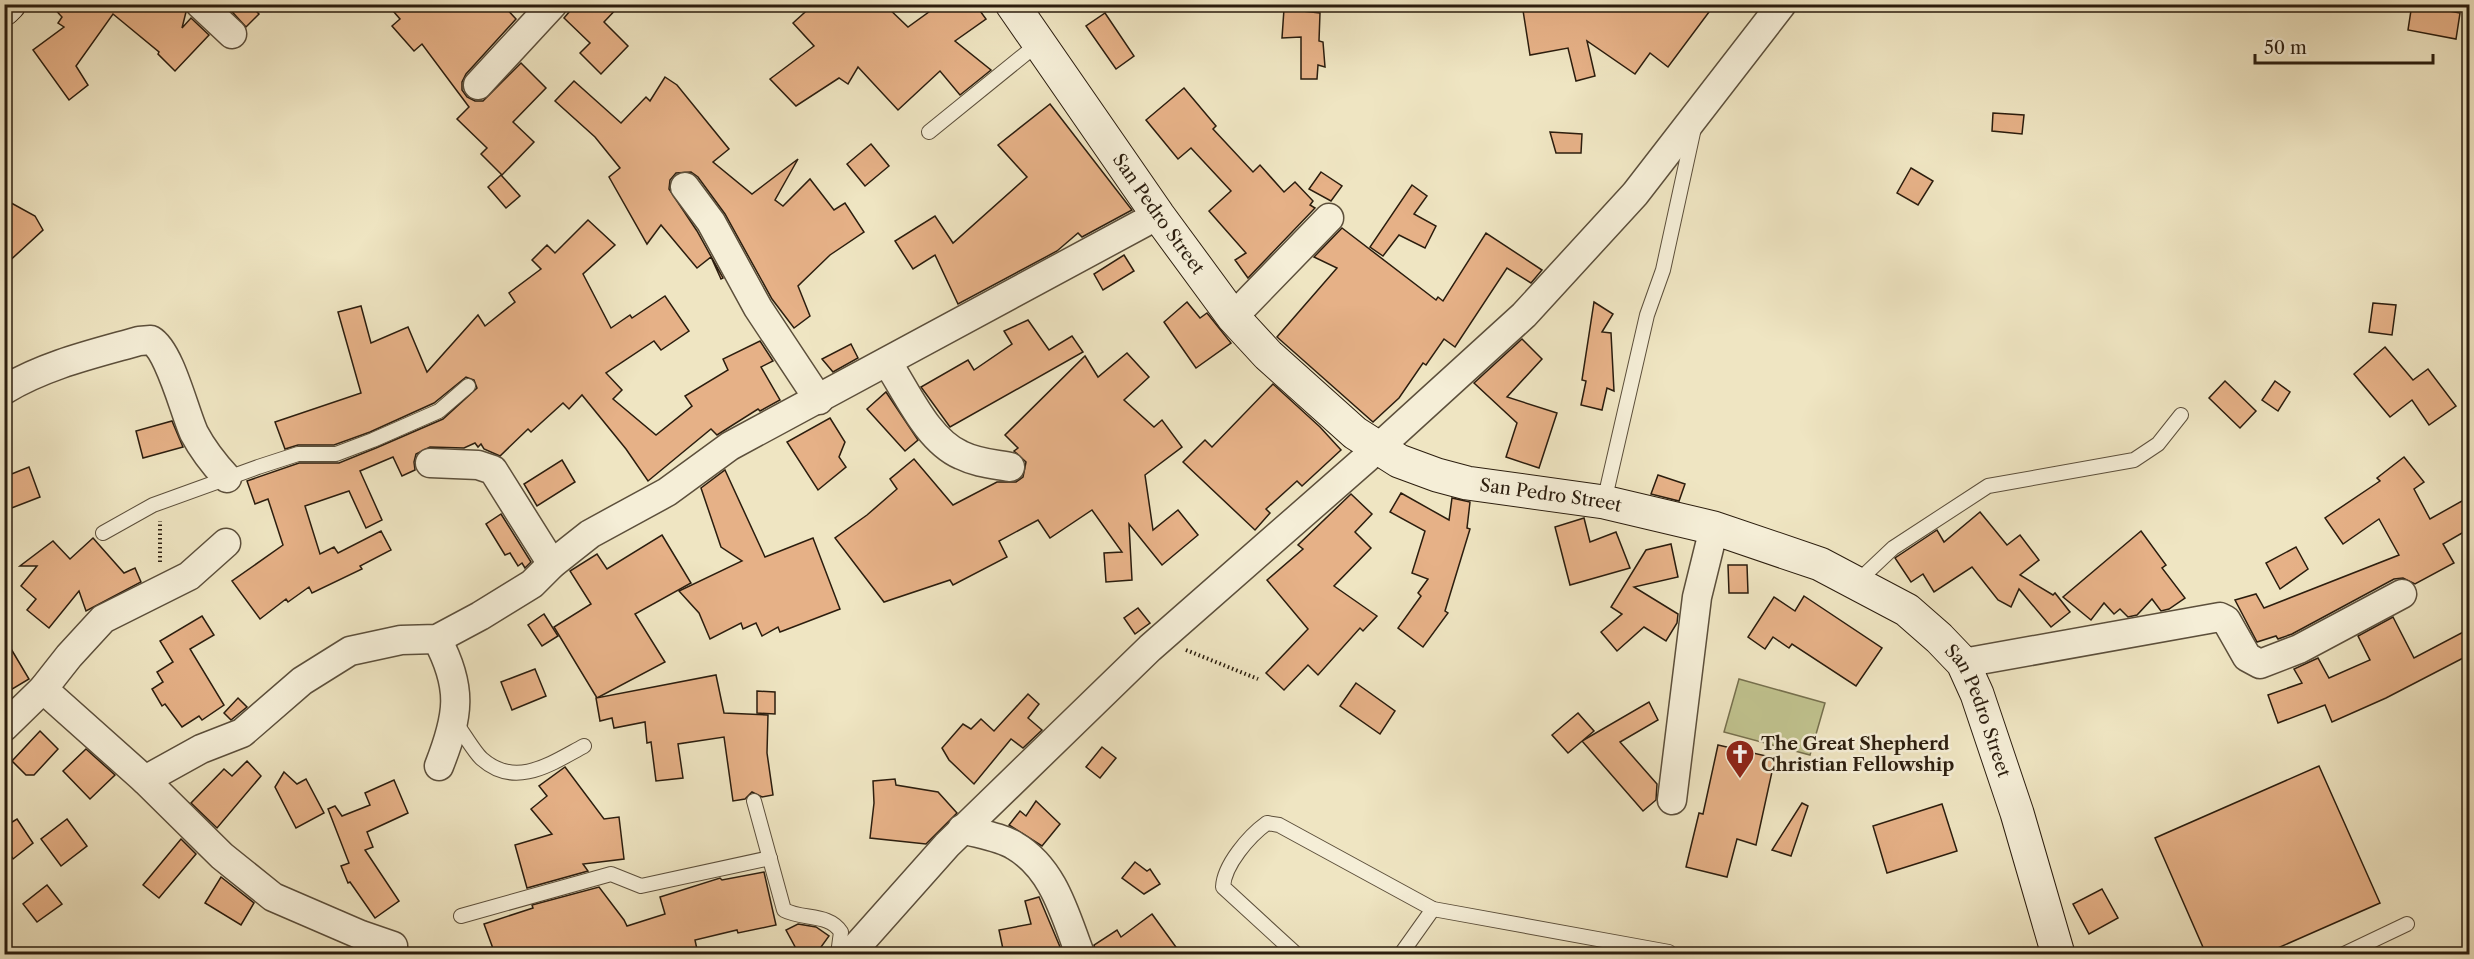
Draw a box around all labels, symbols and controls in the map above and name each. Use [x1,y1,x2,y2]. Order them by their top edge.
scale bar [2255,27,2434,65]
text: 50 m [2264,37,2307,59]
street label: San Pedro Street [1108,149,1209,279]
street label: San Pedro Street [1478,474,1624,517]
street label: San Pedro Street [1940,640,2015,781]
place label: The Great Shepherd Christian Fellowship [1761,733,1954,776]
church icon: The Great Shepherd Christian Fellowship [1724,738,1756,780]

